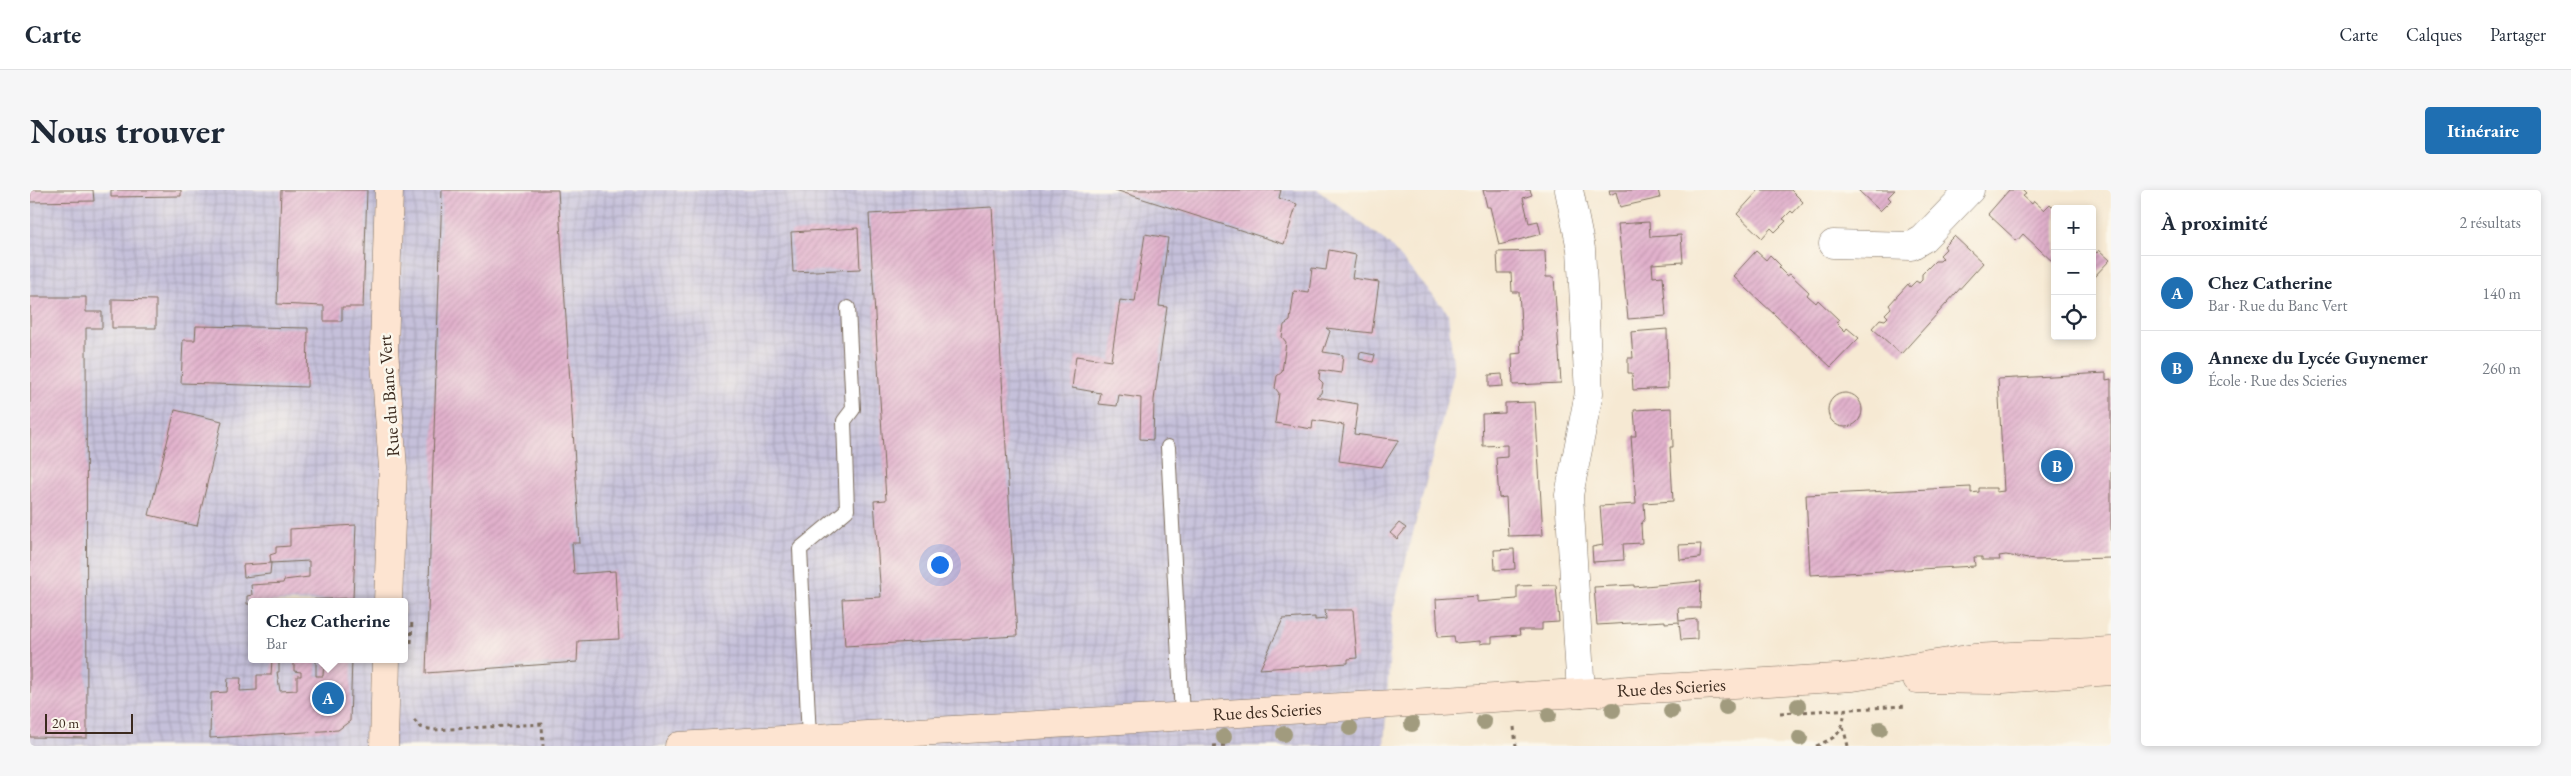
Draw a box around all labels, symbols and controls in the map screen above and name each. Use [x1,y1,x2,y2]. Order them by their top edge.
text: Carte [25,19,81,50]
text: Carte [2339,23,2378,46]
text: Calques [2406,23,2462,46]
text: Partager [2490,23,2546,46]
button: Itinéraire [2425,107,2541,154]
text: Nous trouver [30,108,225,153]
map controls [2051,205,2096,340]
button: + [2051,205,2096,250]
text: À proximité [2161,209,2268,236]
text: 2 résultats [2459,212,2521,233]
button: − [2051,250,2096,295]
text: Chez Catherine [2208,270,2332,295]
text: A [2171,283,2183,304]
text: 140 m [2482,283,2521,304]
button: locate [2051,295,2096,340]
text: Bar · Rue du Banc Vert [2208,295,2347,316]
street label: Rue du Banc Vert [373,334,404,458]
text: Annexe du Lycée Guynemer [2208,345,2428,370]
text: B [2172,358,2182,379]
text: 260 m [2482,358,2521,379]
text: École · Rue des Scieries [2208,370,2347,391]
pin: B [2041,447,2073,485]
your location [927,552,953,578]
popup [248,598,408,663]
text: Chez Catherine [266,608,390,633]
text: Bar [266,633,287,654]
street label: Rue des Scieries [1616,672,1727,702]
pin: A [312,679,344,717]
street label: Rue des Scieries [1212,696,1322,726]
scale bar [45,711,132,734]
text: 20 m [52,714,79,732]

